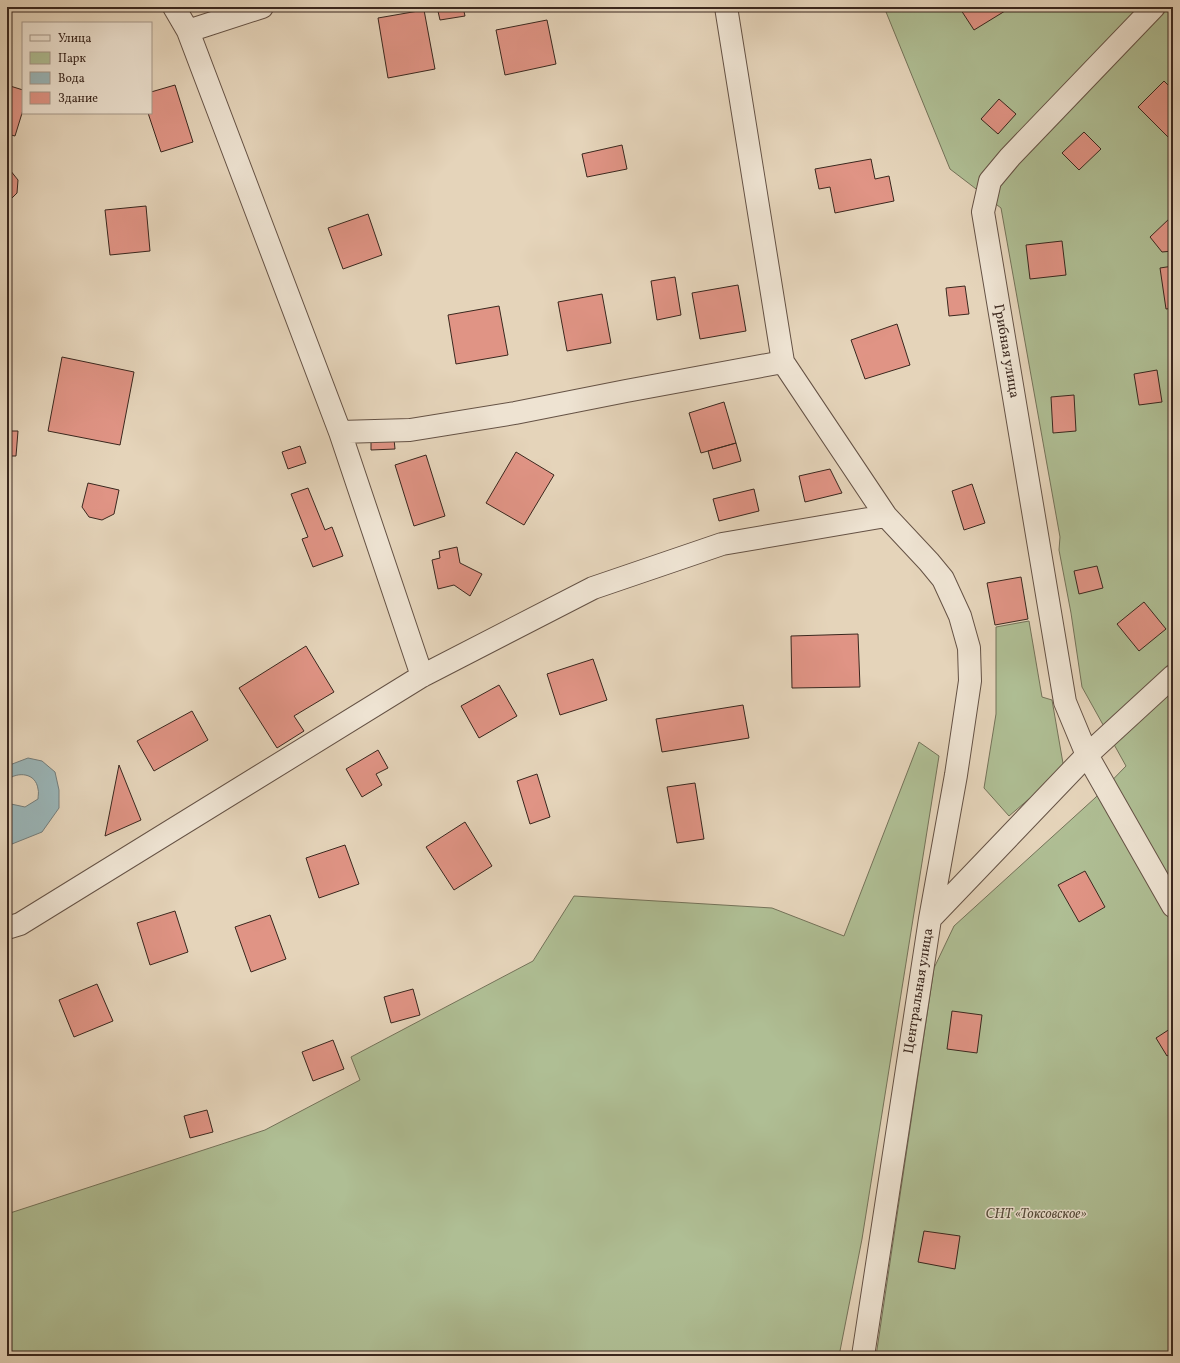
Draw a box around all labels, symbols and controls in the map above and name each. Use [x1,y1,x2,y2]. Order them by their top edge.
legend [22,22,152,114]
text: Улица [58,31,91,47]
text: Парк [58,51,86,67]
text: Вода [58,71,85,87]
text: Здание [58,91,98,107]
street label: Грибная улица [988,302,1024,400]
street label: Центральная улица [900,927,938,1055]
park label: СНТ «Токсовское» [985,1205,1087,1224]

